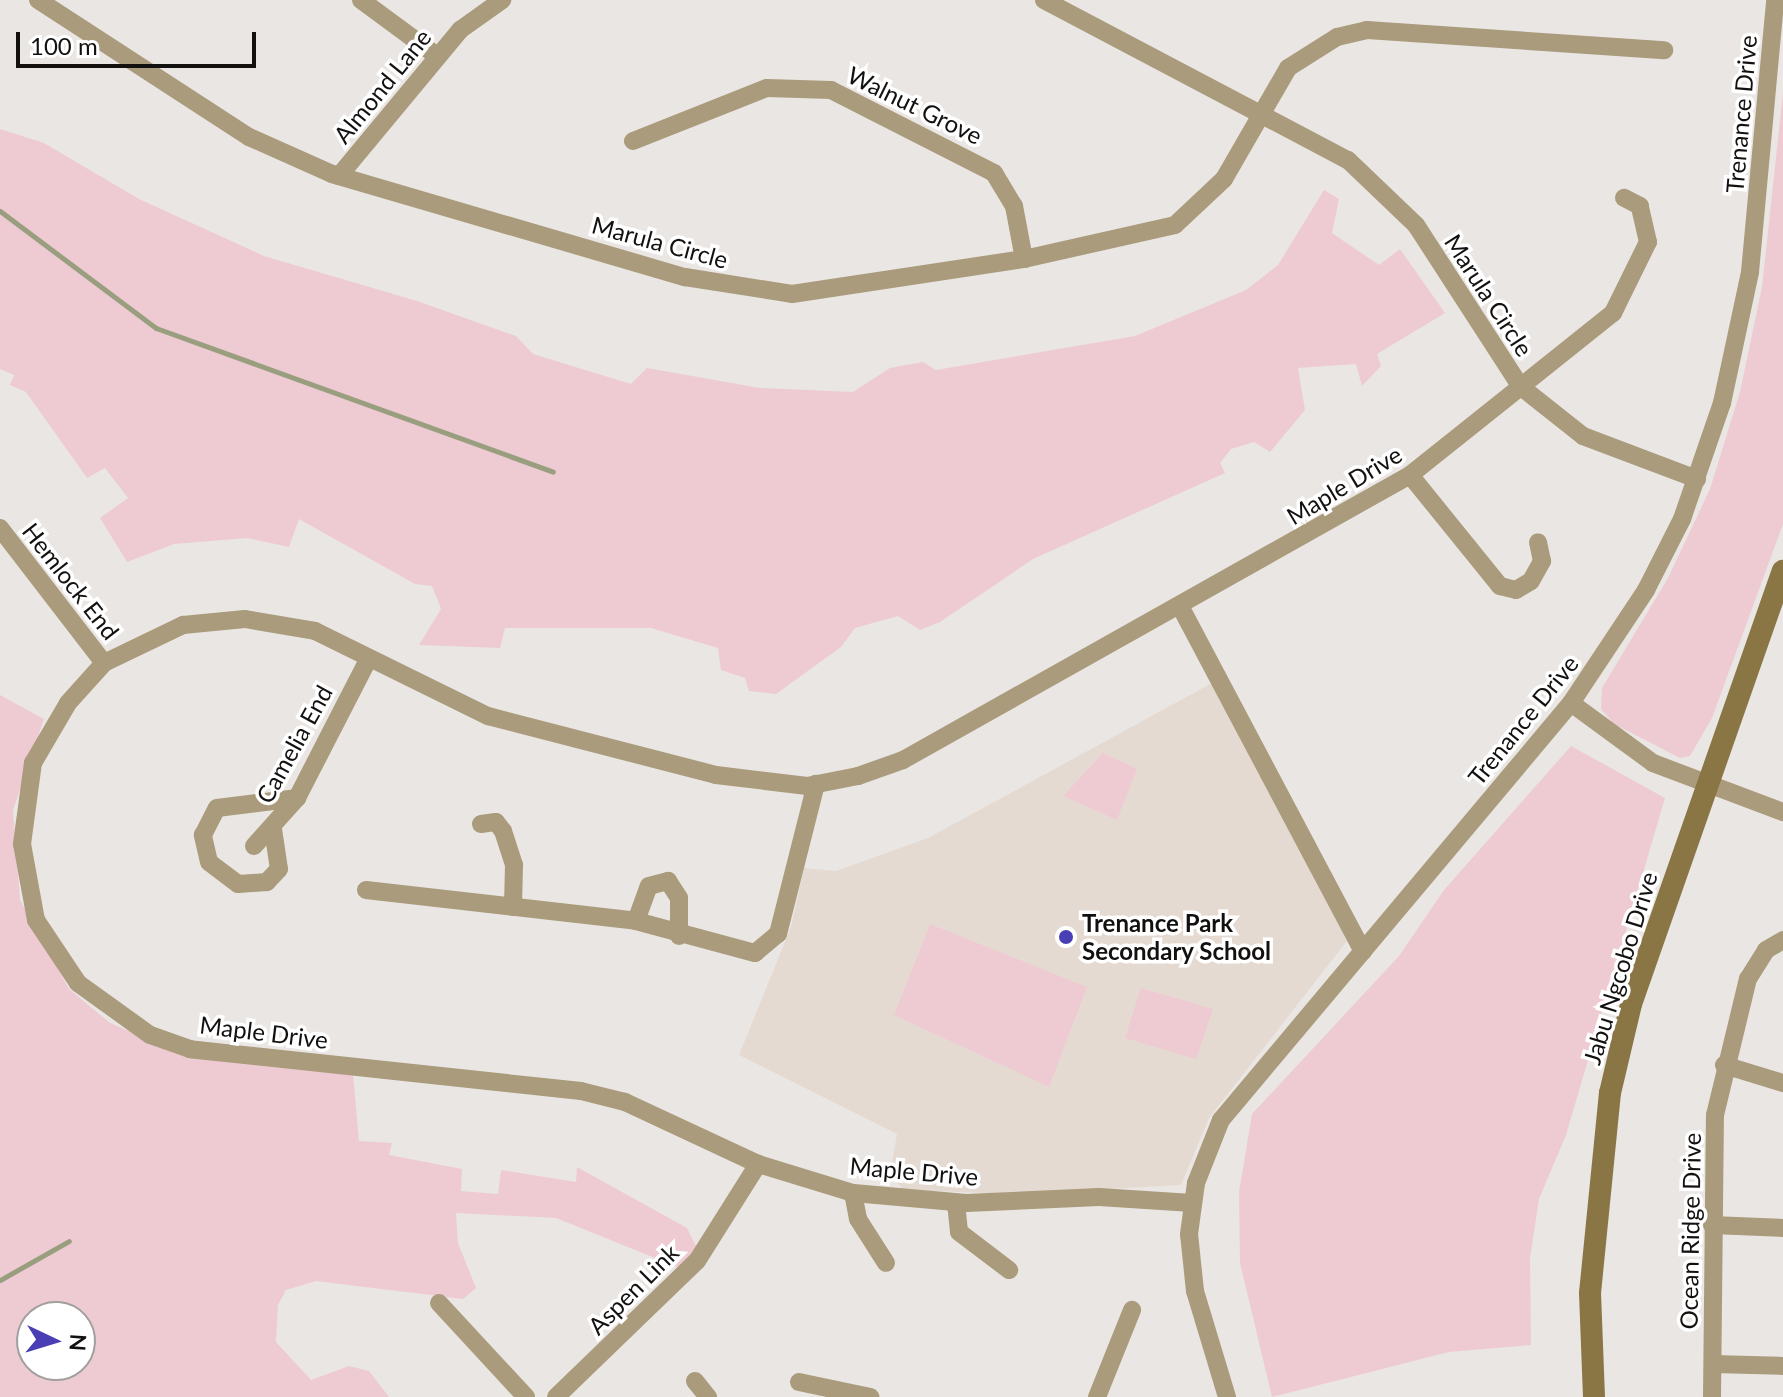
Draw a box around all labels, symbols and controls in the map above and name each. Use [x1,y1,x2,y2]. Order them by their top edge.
scale bar [20,16,260,66]
street label: Almond Lane [327,23,437,149]
text: 100 m [30,31,98,60]
street label: Trenance Drive [1720,34,1762,194]
street label: Walnut Grove [843,60,987,150]
street label: Marula Circle [589,210,731,274]
street label: Marula Circle [1439,229,1539,361]
street label: Maple Drive [1281,439,1407,531]
street label: Hemlock End [17,517,125,645]
street label: Trenance Drive [1462,649,1584,791]
street label: Camelia End [250,680,338,808]
street label: Jabu Ngcobo Drive [1577,868,1663,1068]
place label: Trenance Park Secondary School [1082,909,1272,965]
marker: Trenance Park Secondary School [1057,928,1075,946]
street label: Maple Drive [198,1010,330,1054]
street label: Ocean Ridge Drive [1674,1132,1706,1330]
street label: Maple Drive [848,1151,980,1191]
street label: Aspen Link [582,1238,684,1340]
north arrow [16,1301,96,1381]
text: N [64,1333,93,1352]

